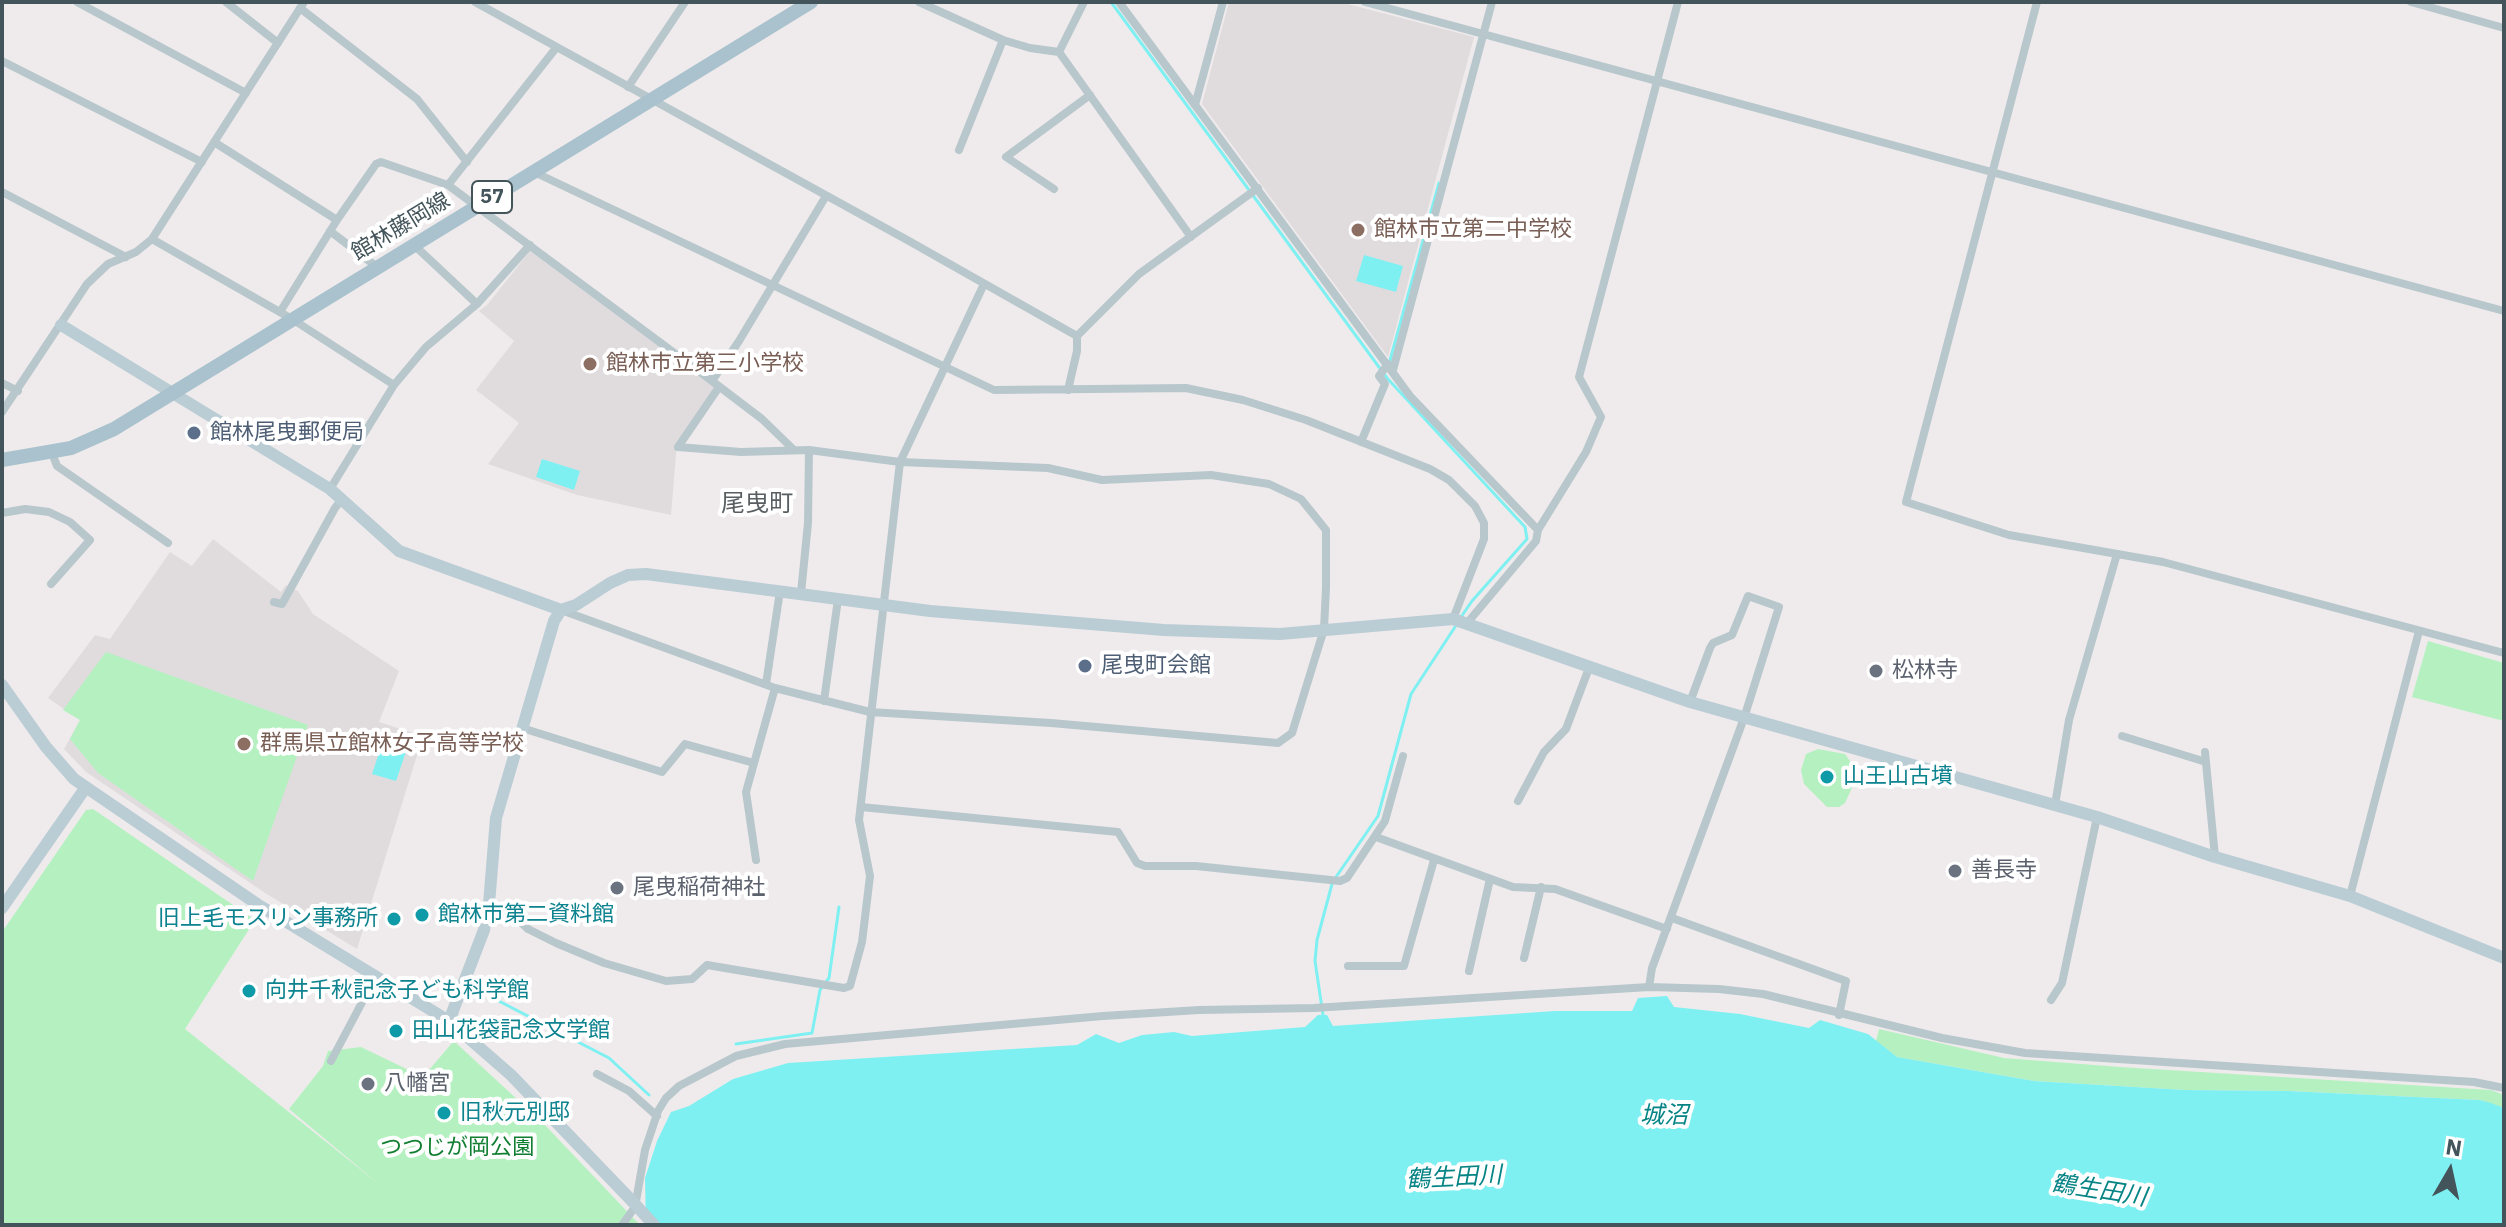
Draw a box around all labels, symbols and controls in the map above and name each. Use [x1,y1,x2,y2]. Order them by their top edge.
road number: 57 [472,181,512,213]
street label: 館林藤岡線 [347,187,455,267]
place label: 館林市立第二中学校 [1374,217,1572,243]
marker: 館林市立第二中学校 [1349,221,1367,239]
place label: 館林市立第三小学校 [606,351,804,377]
marker: 館林市立第三小学校 [581,355,599,373]
place label: 館林尾曳郵便局 [210,420,364,446]
marker: 館林尾曳郵便局 [185,424,203,442]
district label: 尾曳町 [721,490,793,518]
place label: 尾曳町会館 [1101,653,1211,679]
marker: 尾曳町会館 [1076,657,1094,675]
place label: 松林寺 [1892,658,1958,684]
marker: 松林寺 [1867,662,1885,680]
place label: 群馬県立館林女子高等学校 [260,731,524,757]
marker: 群馬県立館林女子高等学校 [235,735,253,753]
place label: 山王山古墳 [1843,764,1953,790]
marker: 山王山古墳 [1818,768,1836,786]
place label: 善長寺 [1971,858,2037,884]
marker: 善長寺 [1946,862,1964,880]
place label: 尾曳稲荷神社 [633,875,765,901]
marker: 尾曳稲荷神社 [608,879,626,897]
place label: 館林市第二資料館 [438,902,614,928]
place label: 旧上毛モスリン事務所 [158,906,378,932]
marker: 館林市第二資料館 [413,906,431,924]
marker: 旧上毛モスリン事務所 [385,910,403,928]
place label: 向井千秋記念子ども科学館 [265,978,529,1004]
marker: 向井千秋記念子ども科学館 [240,982,258,1000]
place label: 田山花袋記念文学館 [412,1018,610,1044]
marker: 田山花袋記念文学館 [387,1022,405,1040]
place label: 八幡宮 [384,1071,450,1097]
marker: 八幡宮 [359,1075,377,1093]
place label: 旧秋元別邸 [460,1100,570,1126]
water label: 城沼 [1640,1102,1688,1130]
marker: 旧秋元別邸 [435,1104,453,1122]
north arrow [2410,1131,2490,1211]
text: N [2444,1131,2464,1162]
park label: つつじが岡公園 [380,1135,534,1161]
water label: 鶴生田川 [1405,1161,1503,1195]
water label: 鶴生田川 [2049,1169,2149,1213]

